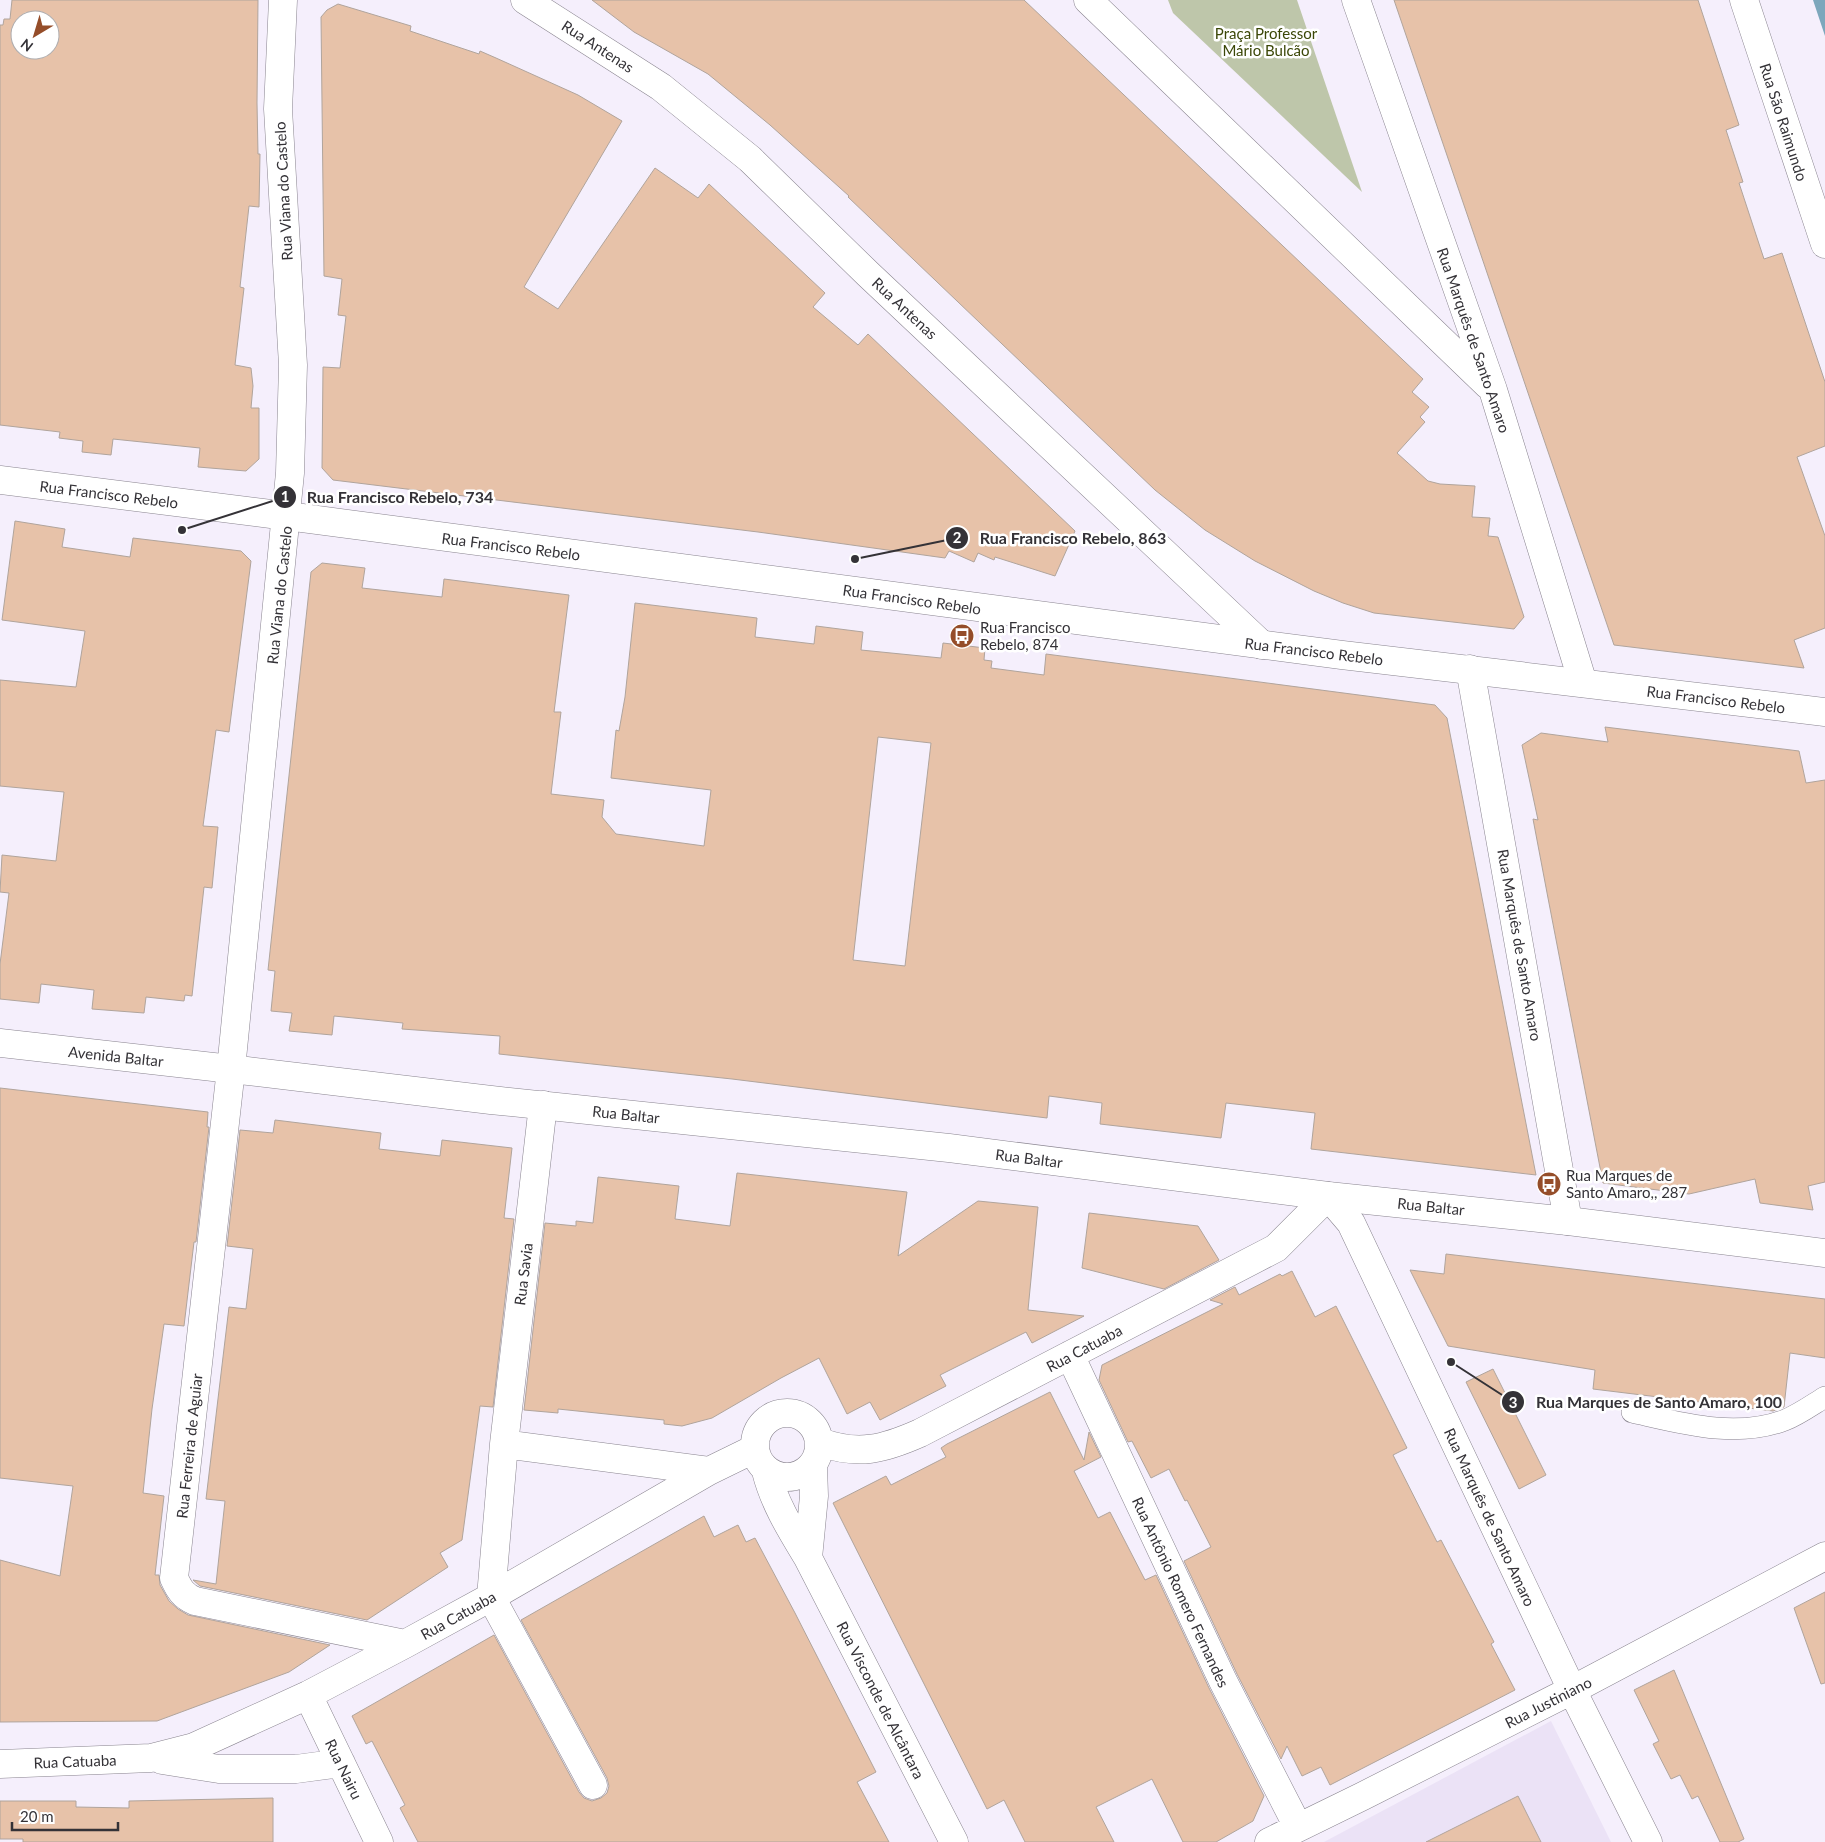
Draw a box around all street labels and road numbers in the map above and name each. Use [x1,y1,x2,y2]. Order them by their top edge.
street label: Rua Antenas [559,16,637,76]
street label: Rua São Raimundo [1756,61,1812,183]
street label: Rua Viana do Castelo [270,121,296,261]
street label: Rua Marquês de Santo Amaro [1434,245,1514,435]
street label: Rua Antenas [869,273,941,343]
street label: Rua Francisco Rebelo [39,477,179,511]
street label: Rua Viana do Castelo [263,525,295,665]
street label: Rua Francisco Rebelo [441,529,581,563]
street label: Rua Francisco Rebelo [842,580,982,618]
street label: Rua Francisco Rebelo [1244,634,1384,668]
street label: Rua Francisco Rebelo [1646,682,1786,716]
street label: Rua Marquês de Santo Amaro [1494,848,1546,1042]
street label: Avenida Baltar [68,1042,165,1070]
street label: Rua Baltar [591,1102,661,1127]
street label: Rua Baltar [994,1145,1064,1171]
street label: Rua Baltar [1396,1194,1466,1219]
street label: Rua Savia [510,1242,536,1306]
street label: Rua Catuaba [1043,1321,1125,1375]
street label: Rua Ferreira de Aguiar [172,1372,206,1519]
street label: Rua Marquês de Santo Amaro [1441,1425,1539,1609]
street label: Rua Antônio Romero Fernandes [1129,1494,1233,1690]
street label: Rua Catuaba [417,1587,499,1643]
street label: Rua Visconde de Alcântara [833,1618,929,1782]
street label: Rua Justiniano [1502,1672,1594,1732]
street label: Rua Nairu [322,1736,366,1802]
street label: Rua Catuaba [33,1751,117,1771]

